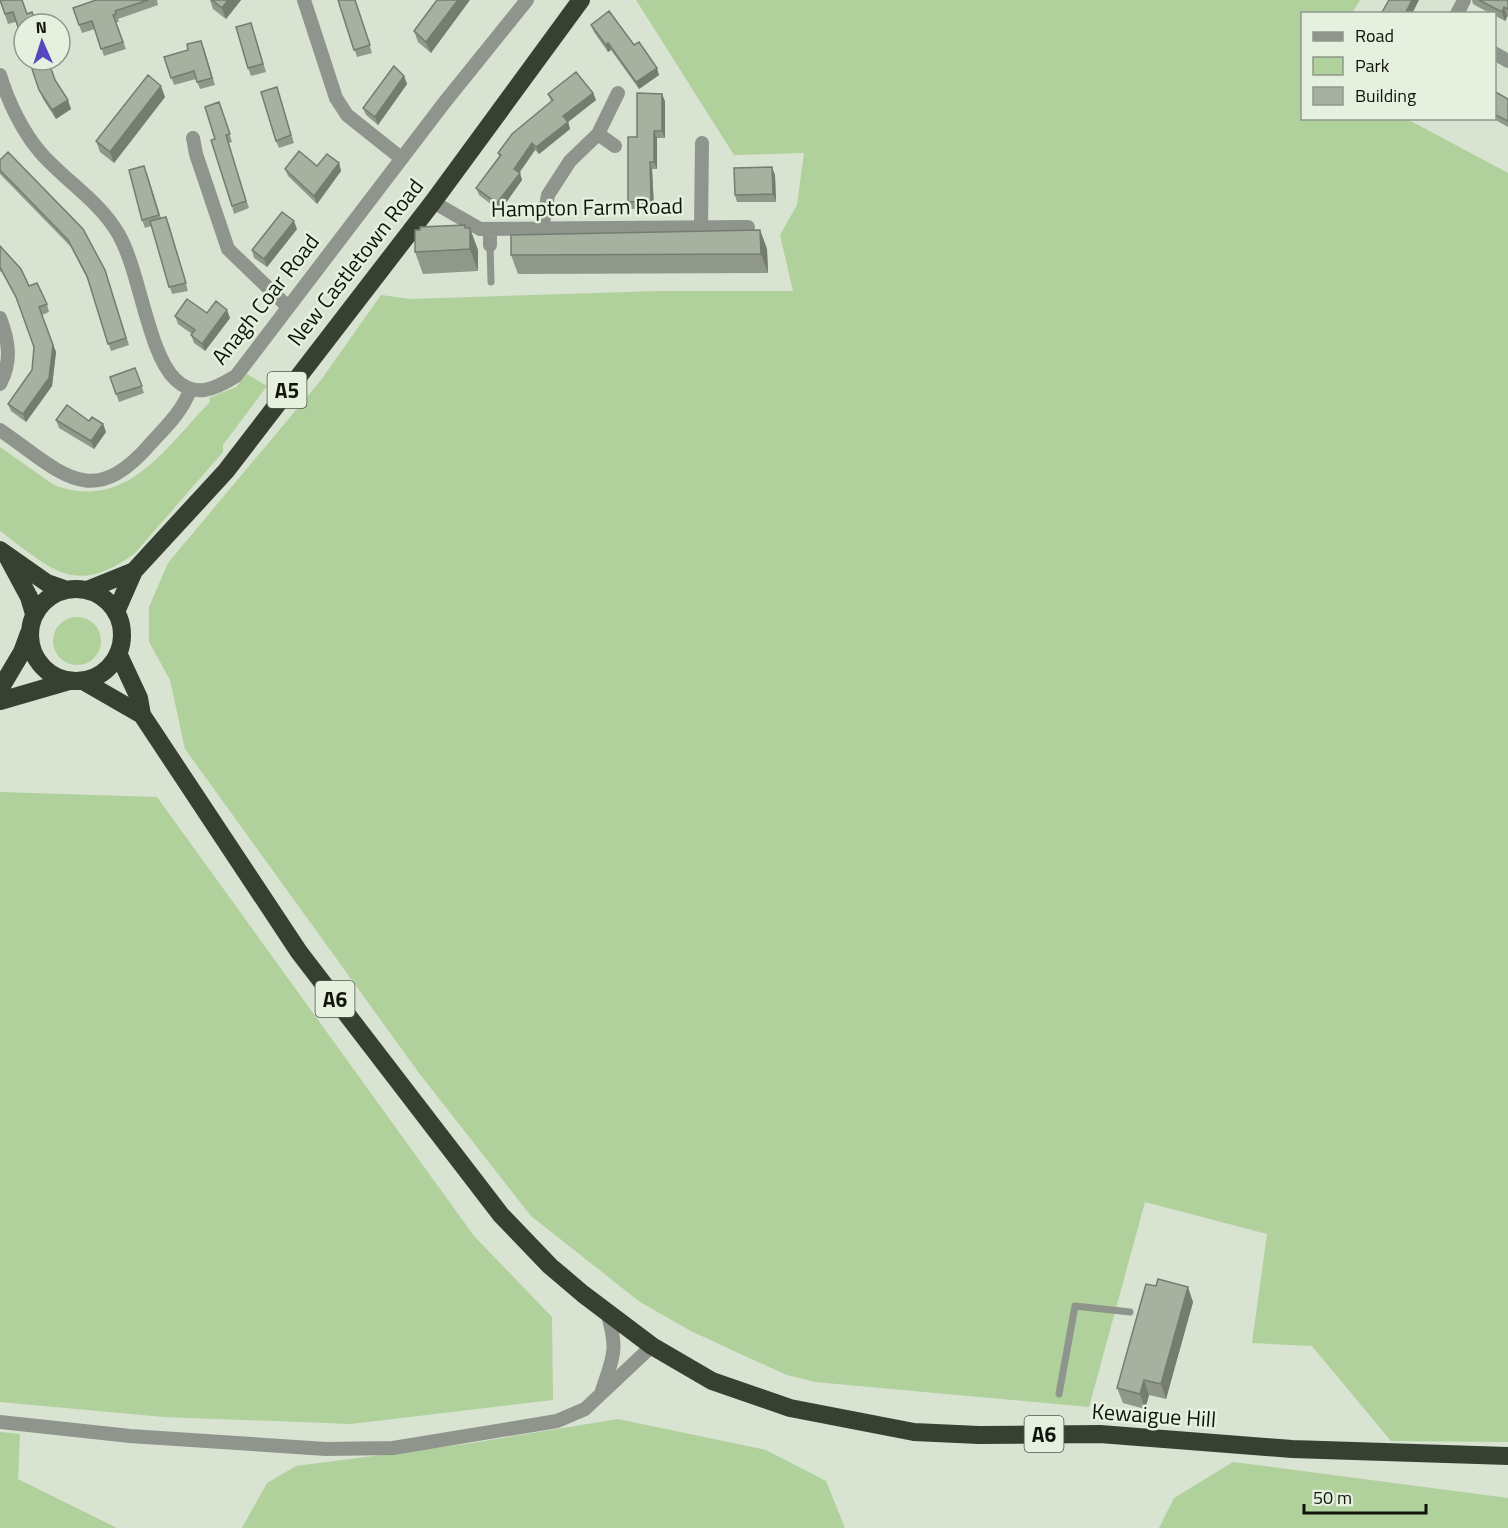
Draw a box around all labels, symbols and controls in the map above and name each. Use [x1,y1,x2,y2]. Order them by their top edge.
north arrow [12,12,72,72]
legend [1301,12,1496,120]
text: N [35,15,47,39]
text: Road [1355,22,1394,49]
text: Park [1355,52,1390,79]
text: Building [1355,82,1416,109]
street label: New Castletown Road [279,171,431,353]
street label: Hampton Farm Road [491,188,683,226]
street label: Anagh Coar Road [203,226,327,372]
road number: A5 [268,372,306,408]
road number: A6 [316,981,354,1017]
street label: Kewaigue Hill [1091,1394,1217,1436]
road number: A6 [1024,1416,1064,1452]
scale bar [1304,1477,1426,1515]
text: 50 m [1313,1484,1352,1511]

